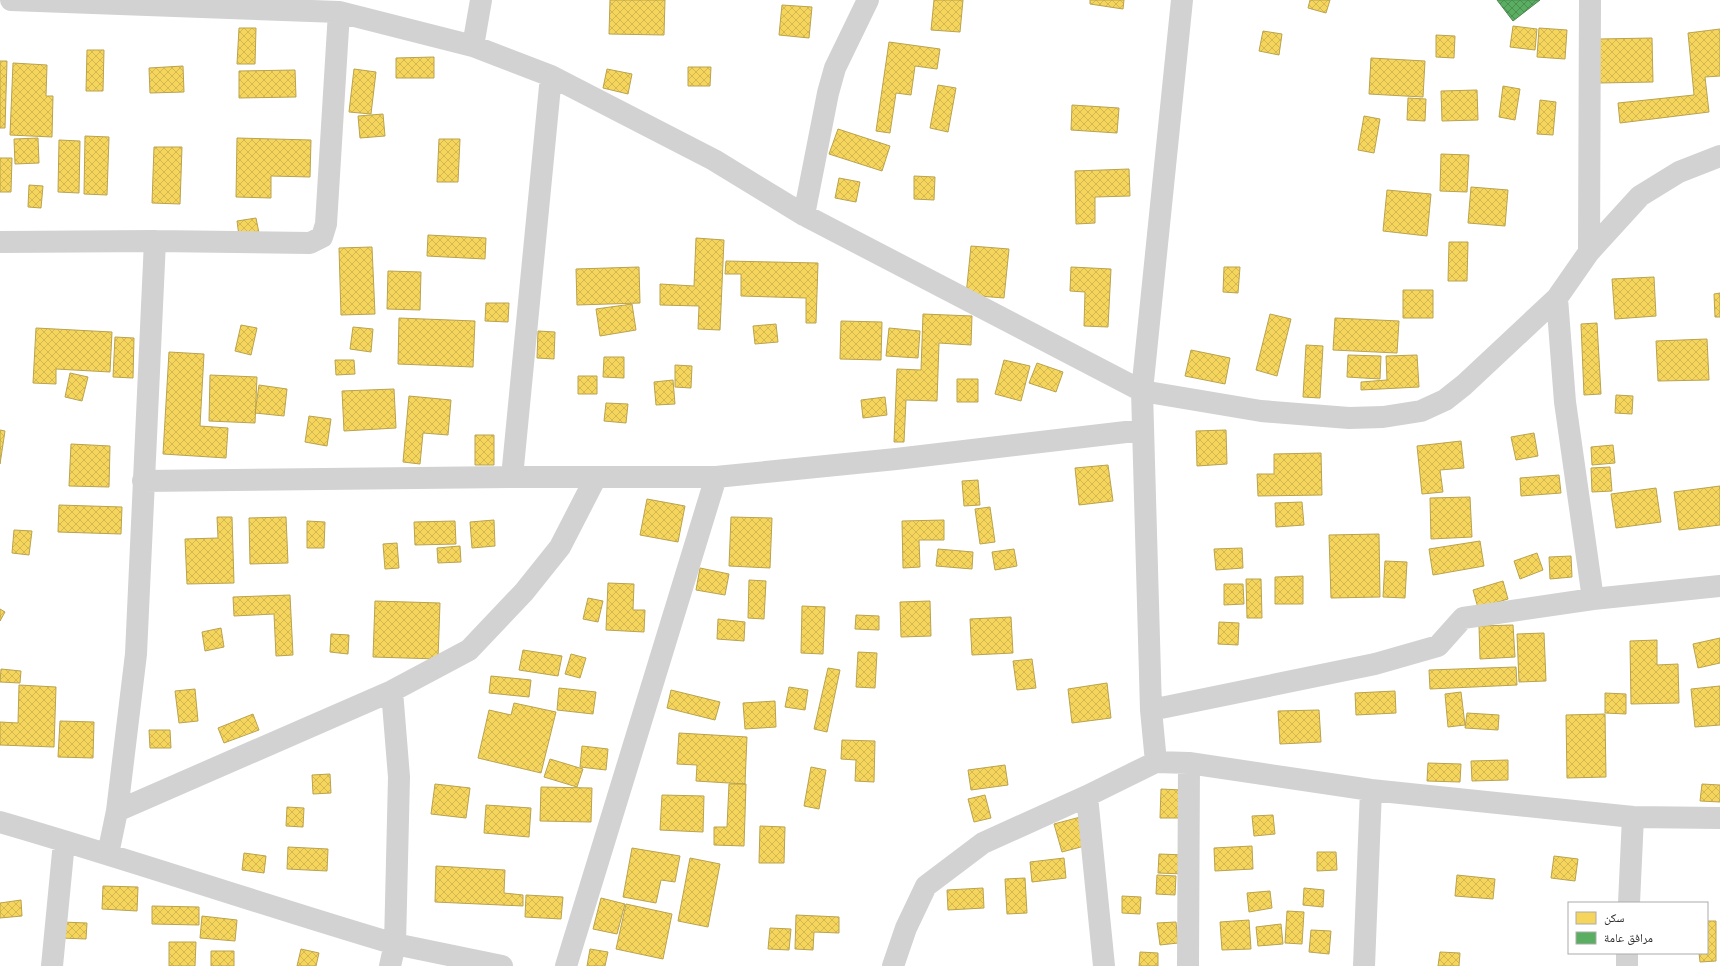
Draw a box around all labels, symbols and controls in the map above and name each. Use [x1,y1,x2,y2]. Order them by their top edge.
legend [1568,902,1708,954]
text: سكن [1604,911,1625,925]
text: مرافق عامة [1604,931,1653,945]

